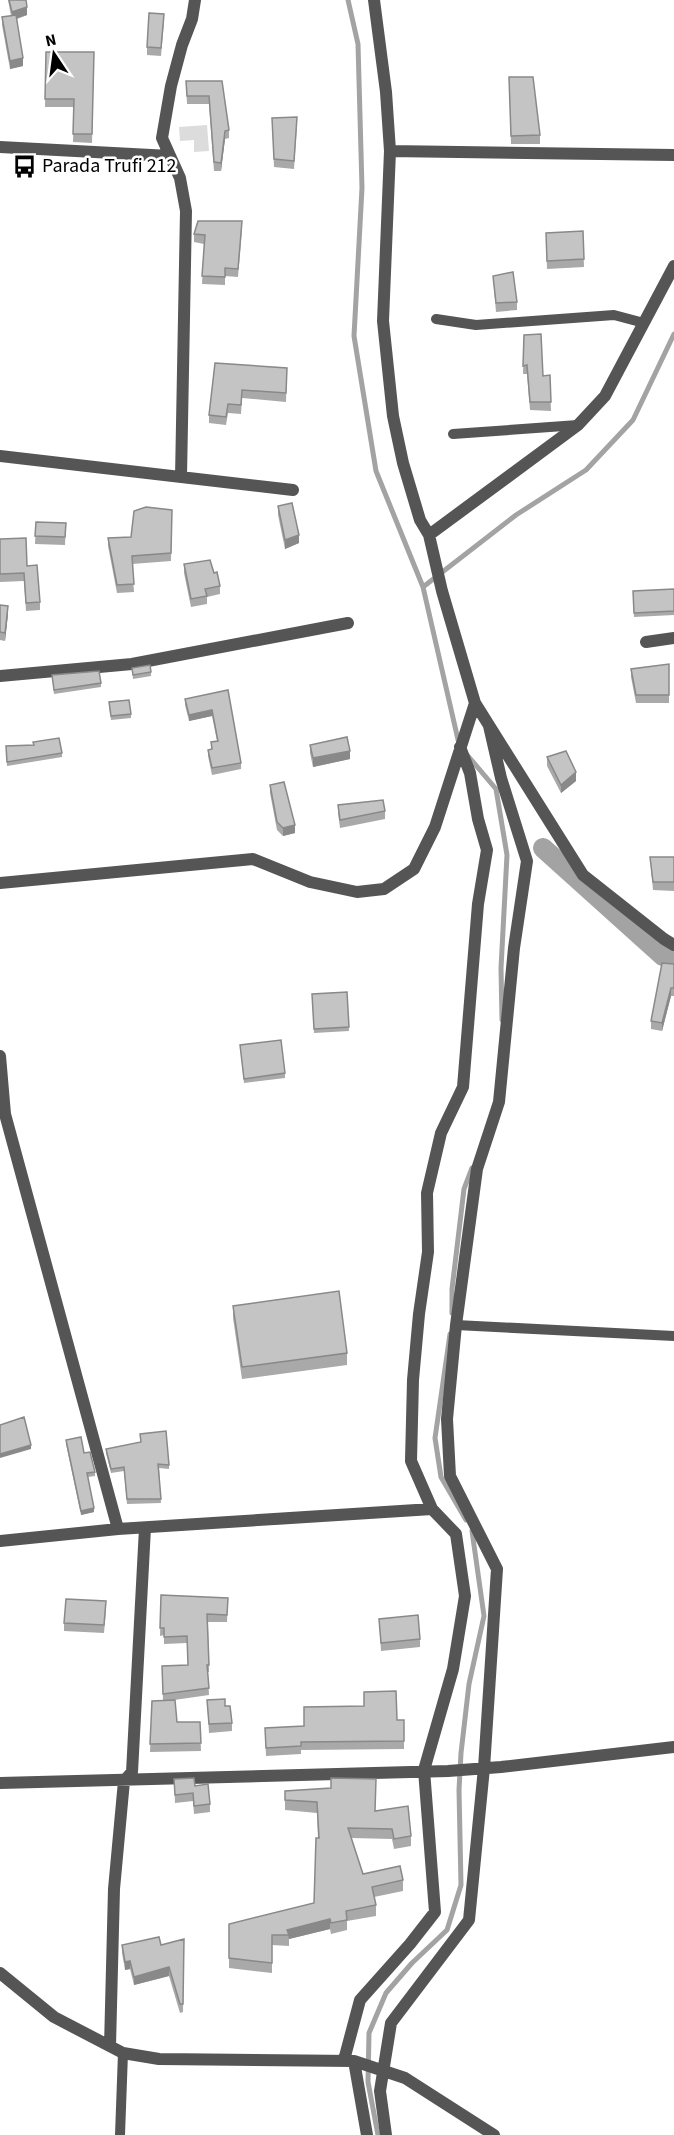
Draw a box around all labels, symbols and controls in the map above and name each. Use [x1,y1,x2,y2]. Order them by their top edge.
north arrow [24,24,84,84]
text: N [43,28,59,52]
place label: Parada Trufi 212 [42,152,177,180]
bus stop icon: Parada Trufi 212 [11,153,37,179]

